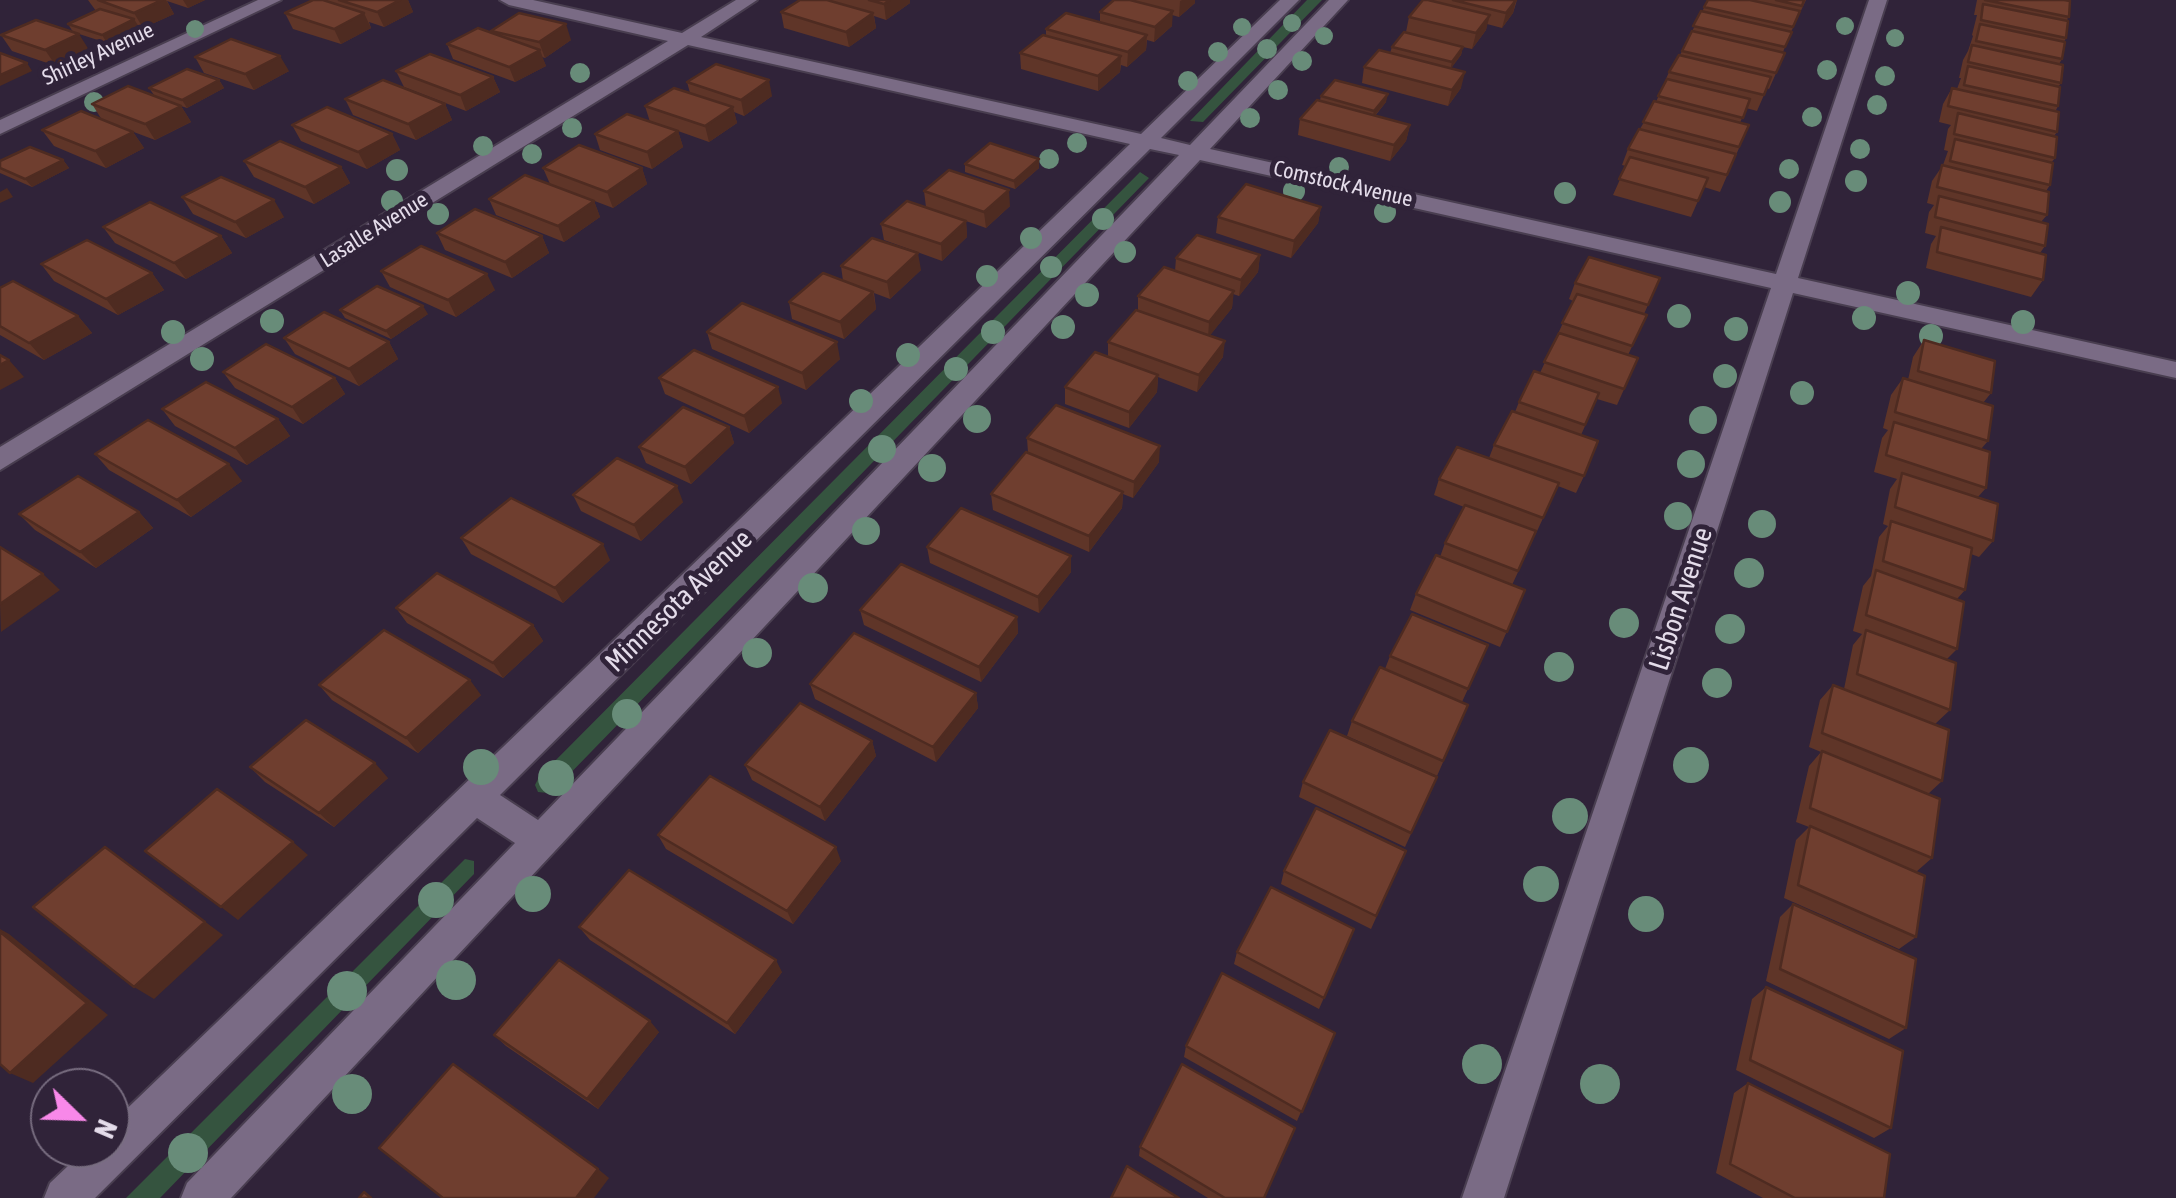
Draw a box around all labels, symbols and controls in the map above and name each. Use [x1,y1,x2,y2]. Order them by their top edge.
street label: Shirley Avenue [38,17,158,91]
street label: Comstock Avenue [1271,155,1415,213]
street label: Lasalle Avenue [315,186,433,274]
street label: Minnesota Avenue [599,523,759,679]
street label: Lisbon Avenue [1642,523,1720,675]
north arrow [30,1068,130,1168]
text: N [88,1115,124,1143]

